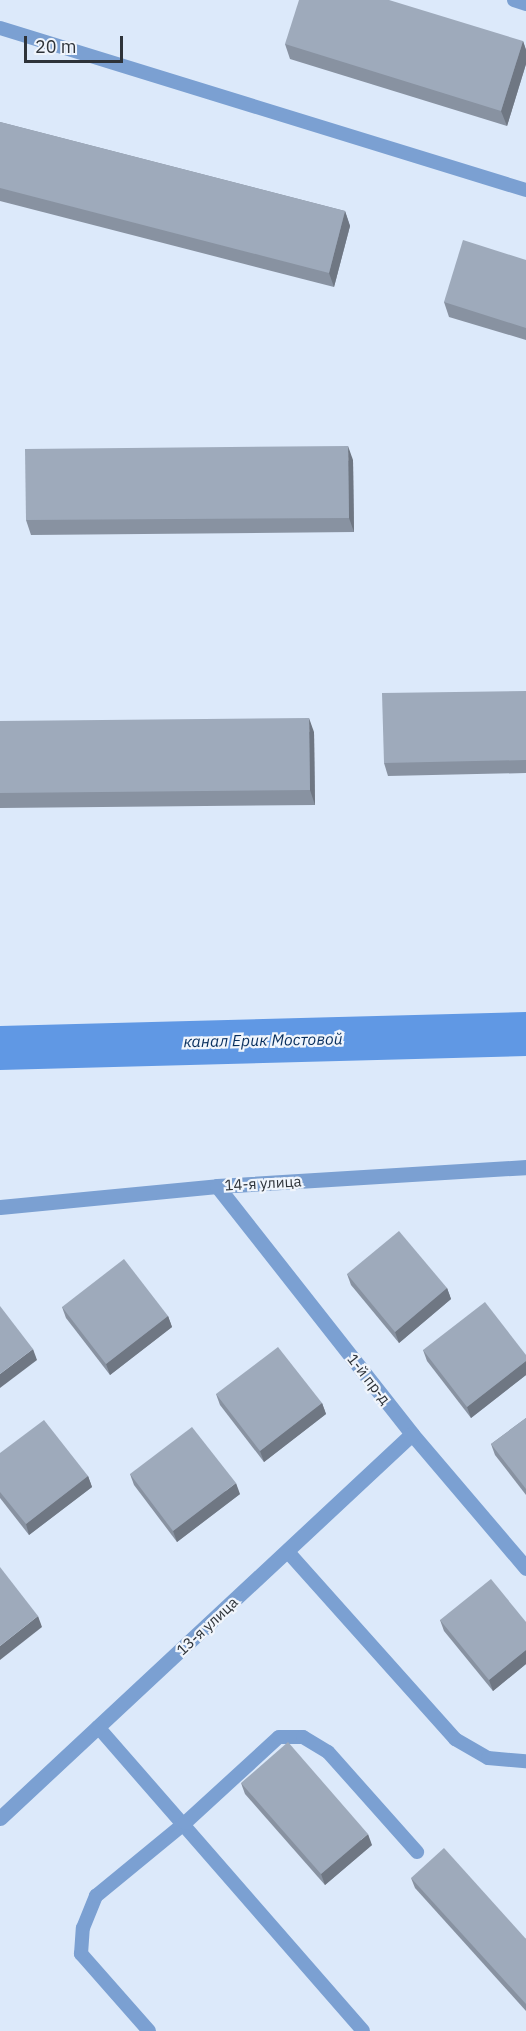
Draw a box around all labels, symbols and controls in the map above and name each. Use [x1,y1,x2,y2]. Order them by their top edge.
scale bar [27,24,126,62]
text: 20 m [35,35,77,58]
water label: канал Ерик Мостовой [183,1029,343,1051]
street label: 14-я улица [224,1172,302,1194]
street label: 1-й пр-д [344,1350,394,1408]
street label: 13-я улица [173,1593,241,1659]

